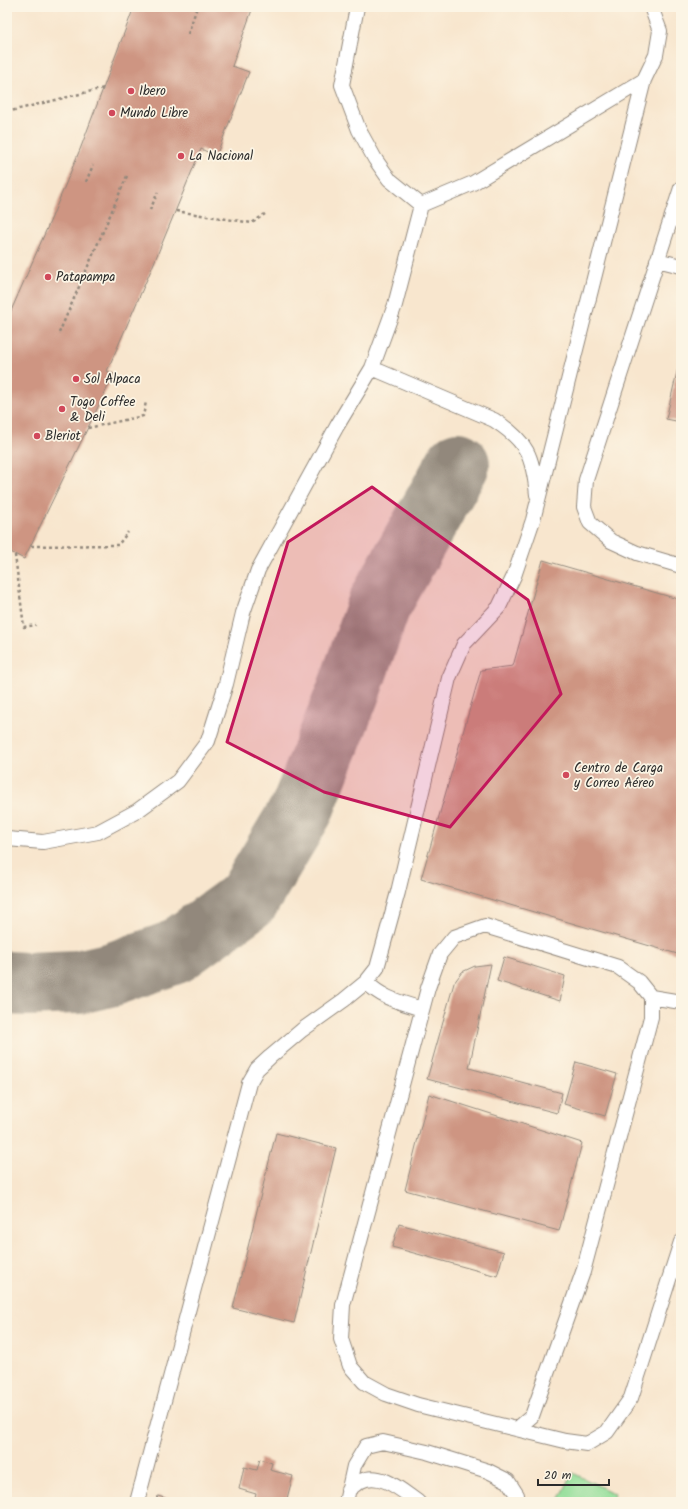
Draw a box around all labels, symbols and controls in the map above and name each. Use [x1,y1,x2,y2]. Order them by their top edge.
place label: Ibero [139,81,166,102]
marker: Ibero [126,86,136,96]
place label: Mundo Libre [120,103,188,124]
marker: Mundo Libre [107,108,117,118]
place label: La Nacional [189,146,253,167]
marker: La Nacional [176,151,186,161]
place label: Patapampa [56,267,115,288]
marker: Patapampa [43,272,53,282]
place label: Sol Alpaca [84,369,140,390]
marker: Sol Alpaca [71,374,81,384]
place label: Togo Coffee & Deli [70,392,135,428]
marker: Togo Coffee & Deli [57,404,67,414]
place label: Bleriot [45,426,82,447]
marker: Bleriot [32,431,42,441]
place label: Centro de Carga y Correo Aéreo [573,758,663,794]
marker: Centro de Carga y Correo Aéreo [561,770,571,780]
scale bar [538,1461,609,1487]
text: 20 m [544,1466,572,1485]

